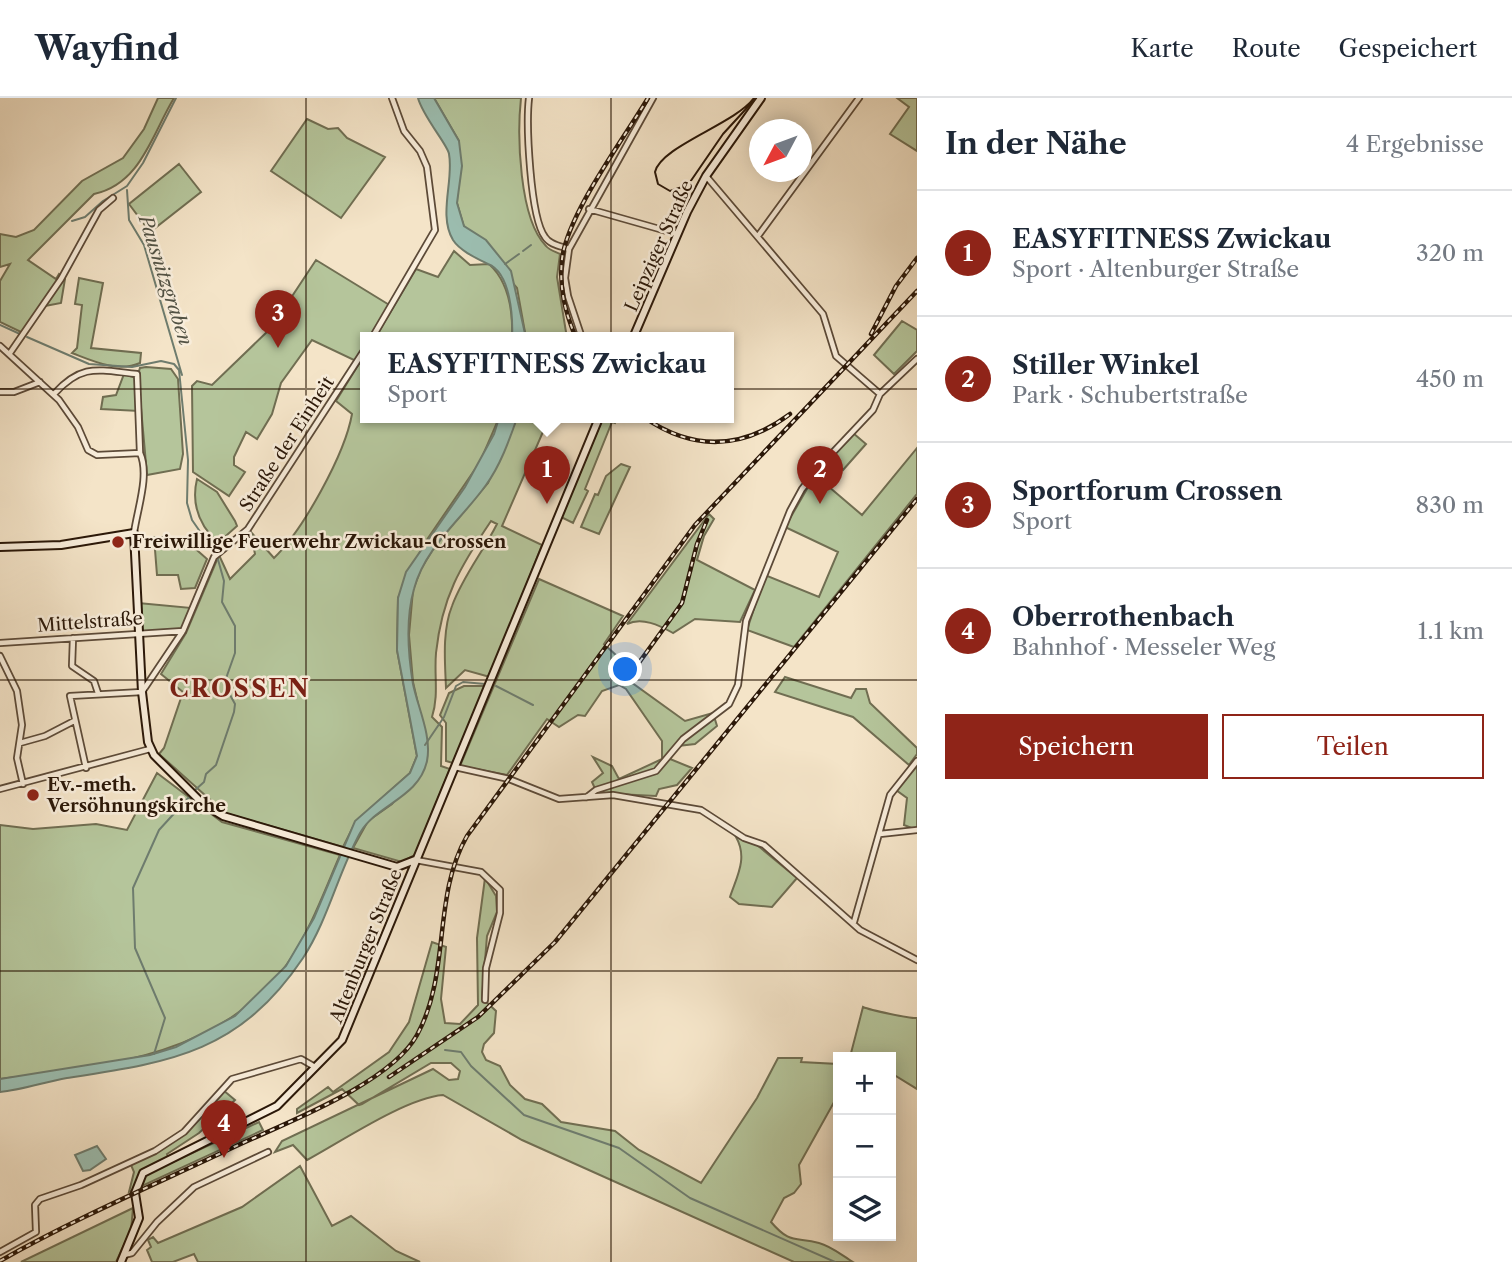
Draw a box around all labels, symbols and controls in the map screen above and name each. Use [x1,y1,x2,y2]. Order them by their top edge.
text: Wayfind [35,28,179,69]
text: Karte [1130,34,1194,63]
text: Route [1232,34,1301,63]
text: Gespeichert [1339,34,1477,63]
north arrow [749,119,812,182]
text: In der Nähe [945,125,1127,162]
text: 4 Ergebnisse [1346,130,1484,158]
street label: Leipziger Straße [620,177,698,315]
water label: Pausnitzgraben [133,210,197,348]
text: EASYFITNESS Zwickau [1012,223,1332,255]
text: 1 [963,239,973,267]
text: 320 m [1416,239,1484,267]
text: Sport · Altenburger Straße [1012,255,1299,283]
pin: 3 [255,290,301,348]
popup [360,332,734,423]
text: EASYFITNESS Zwickau [387,348,707,380]
text: Stiller Winkel [1012,349,1199,381]
text: 2 [961,365,975,393]
text: 450 m [1416,365,1484,393]
street label: Straße der Einheit [235,372,339,516]
text: Sport [387,380,447,408]
text: Park · Schubertstraße [1012,381,1248,409]
pin: 1 [524,446,570,504]
pin: 2 [797,446,843,504]
text: Sportforum Crossen [1012,475,1282,507]
text: 3 [962,491,975,519]
text: 830 m [1416,491,1484,519]
text: Sport [1012,507,1072,535]
place label: Freiwillige Feuerwehr Zwickau-Crossen [132,531,507,553]
marker: Freiwillige Feuerwehr Zwickau-Crossen [110,534,126,550]
text: Oberrothenbach [1012,601,1234,633]
street label: Mittelstraße [37,607,143,637]
text: 4 [961,617,975,645]
text: 1.1 km [1418,617,1484,645]
text: Bahnhof · Messeler Weg [1012,633,1275,661]
your location [608,652,642,686]
district label: CROSSEN [169,674,311,703]
button: Speichern [945,714,1208,779]
button: Teilen [1222,714,1484,779]
place label: Ev.-meth. Versöhnungskirche [46,774,226,817]
marker: Ev.-meth. Versöhnungskirche [25,787,41,803]
street label: Altenburger Straße [325,866,407,1027]
map controls [833,1052,896,1241]
button: + [833,1052,896,1115]
pin: 4 [201,1100,247,1158]
button: − [833,1115,896,1178]
button: layers [833,1178,896,1241]

